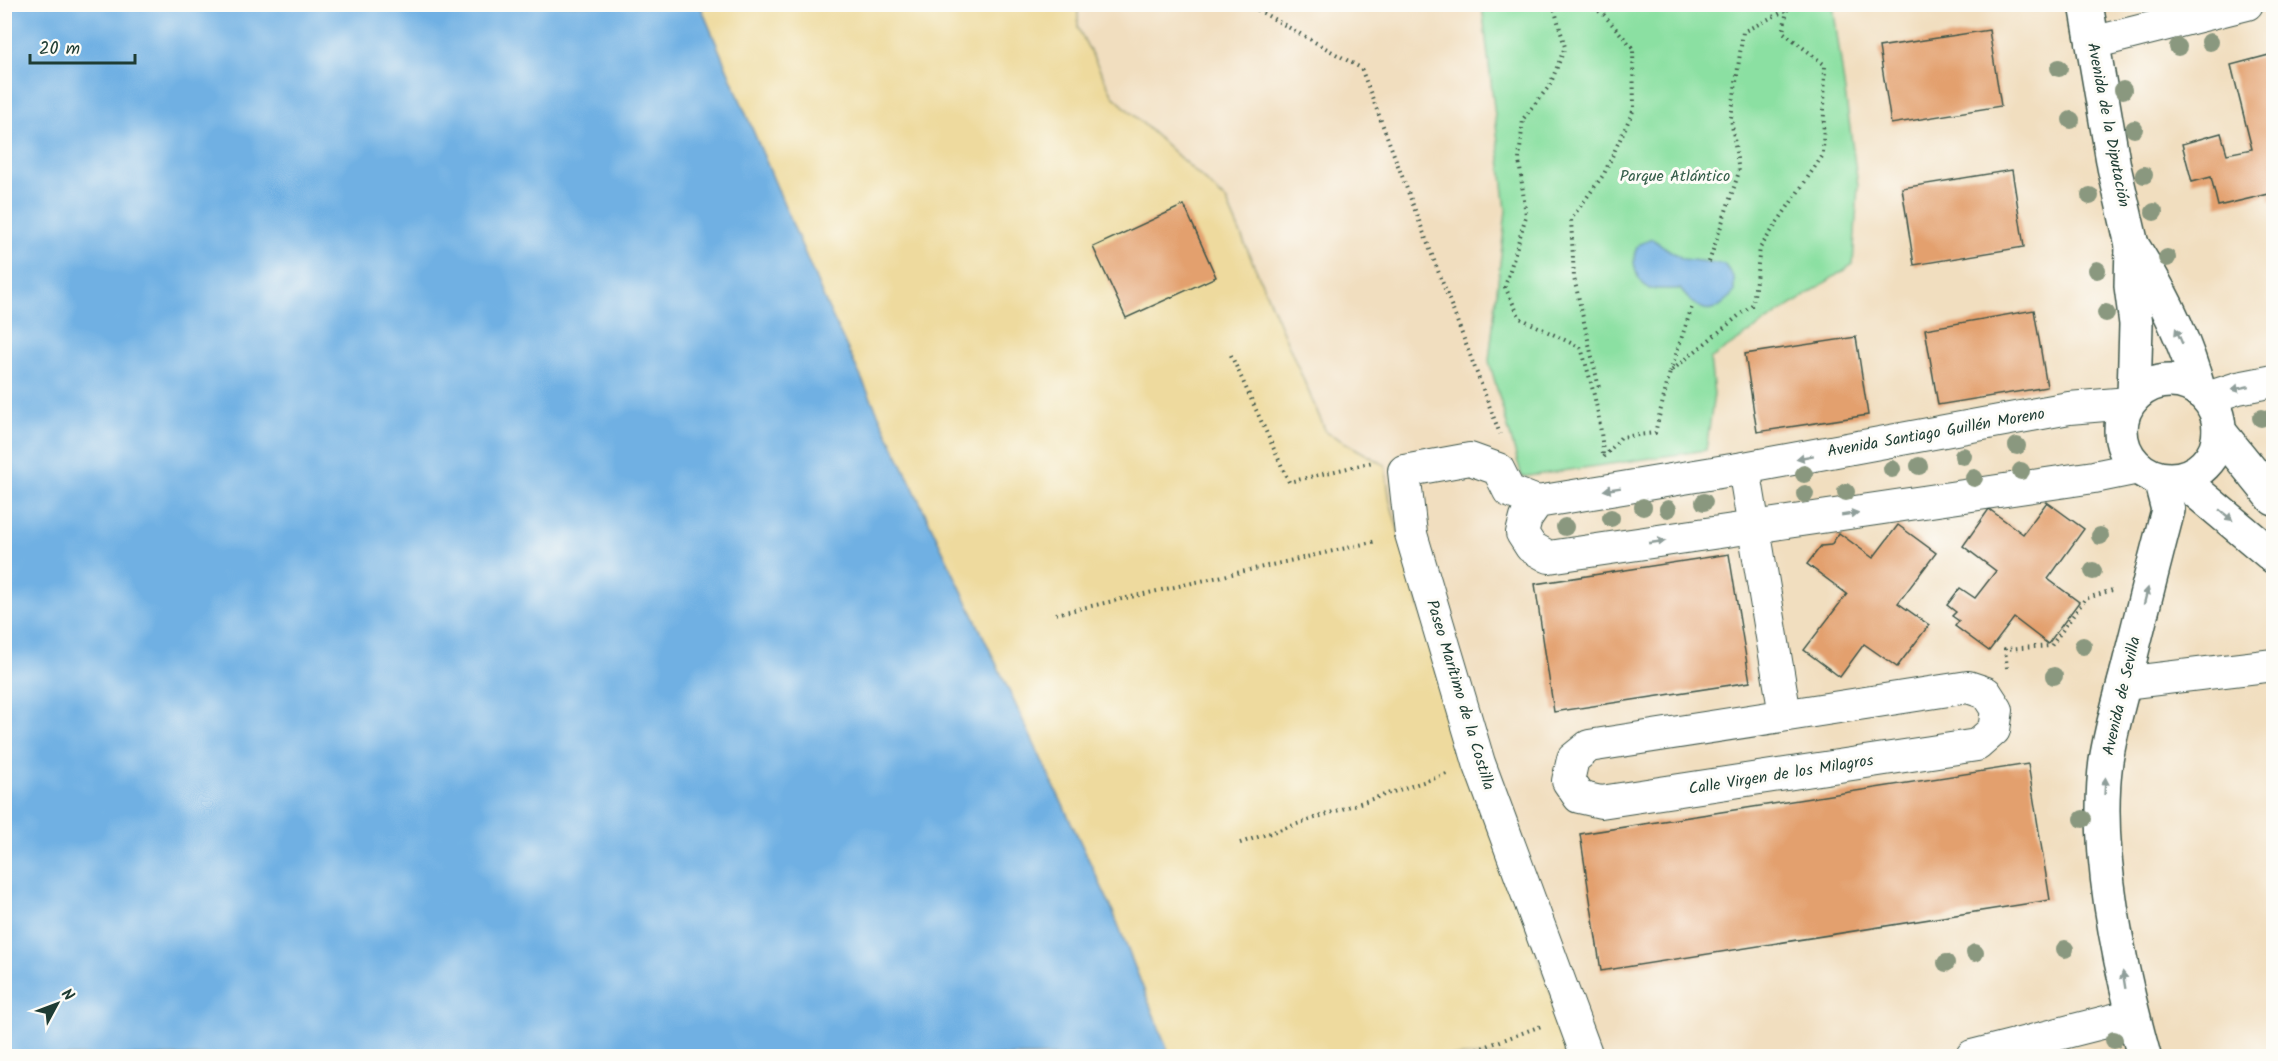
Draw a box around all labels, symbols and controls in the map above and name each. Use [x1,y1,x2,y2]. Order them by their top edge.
scale bar [30,27,135,65]
text: 20 m [39,35,80,64]
street label: Avenida de la Diputación [2080,41,2136,209]
park label: Parque Atlántico [1620,164,1730,189]
one-way arrow [2174,327,2184,345]
one-way arrow [2230,383,2249,393]
street label: Avenida Santiago Guillén Moreno [1825,402,2047,464]
one-way arrow [1795,453,1814,462]
one-way arrow [1603,485,1622,494]
one-way arrow [1840,509,1859,518]
one-way arrow [2218,509,2234,522]
one-way arrow [1647,537,1666,546]
one-way arrow [2142,587,2152,605]
street label: Paseo Marítimo de la Costilla [1419,597,1501,793]
street label: Avenida de Sevilla [2096,634,2148,758]
street label: Calle Virgen de los Milagros [1687,748,1875,802]
one-way arrow [2100,777,2109,796]
one-way arrow [2119,970,2128,989]
north arrow [27,974,87,1034]
text: N [54,983,80,1007]

